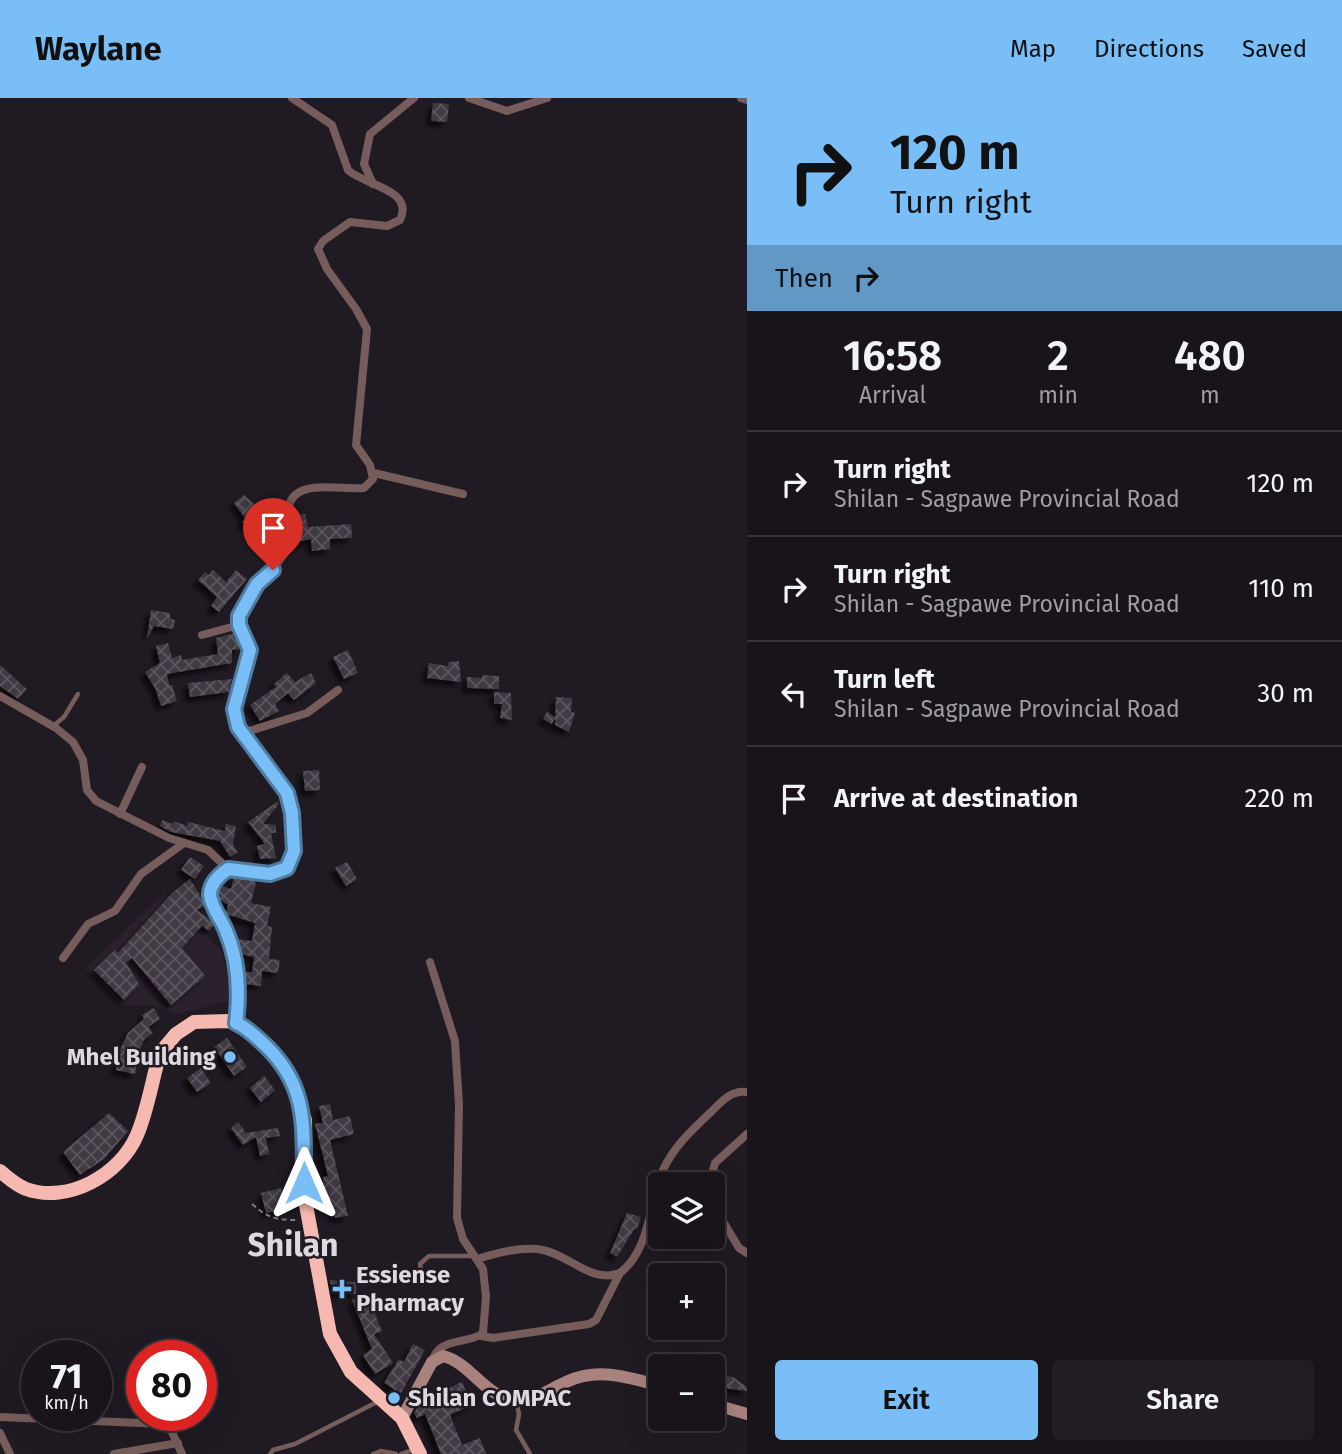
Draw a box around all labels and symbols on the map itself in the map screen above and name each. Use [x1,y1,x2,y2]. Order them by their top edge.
pin [243,498,303,570]
place label: Mhel Building [67,1043,217,1071]
marker: Mhel Building [222,1049,238,1065]
position arrow [267,1146,341,1220]
district label: Shilan [247,1226,339,1264]
place label: Essiense Pharmacy [356,1261,464,1317]
marker: Essiense Pharmacy [334,1281,350,1297]
speed limit sign: 80 [126,1340,217,1431]
place label: Shilan COMPAC [408,1384,571,1412]
marker: Shilan COMPAC [386,1390,402,1406]

